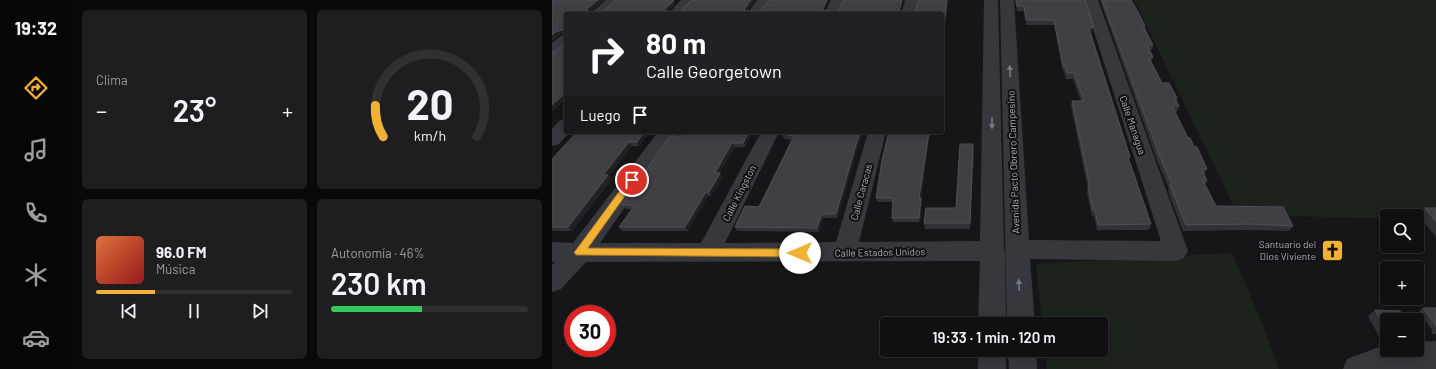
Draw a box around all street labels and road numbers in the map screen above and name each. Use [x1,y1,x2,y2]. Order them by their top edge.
street label: Avenida Pacto Obrero Campesino [1005,90,1021,234]
street label: Calle Managua [1117,94,1149,156]
street label: Calle Caracas [848,162,874,222]
street label: Calle Kingston [720,163,758,223]
street label: Calle Estados Unidos [835,245,926,259]

